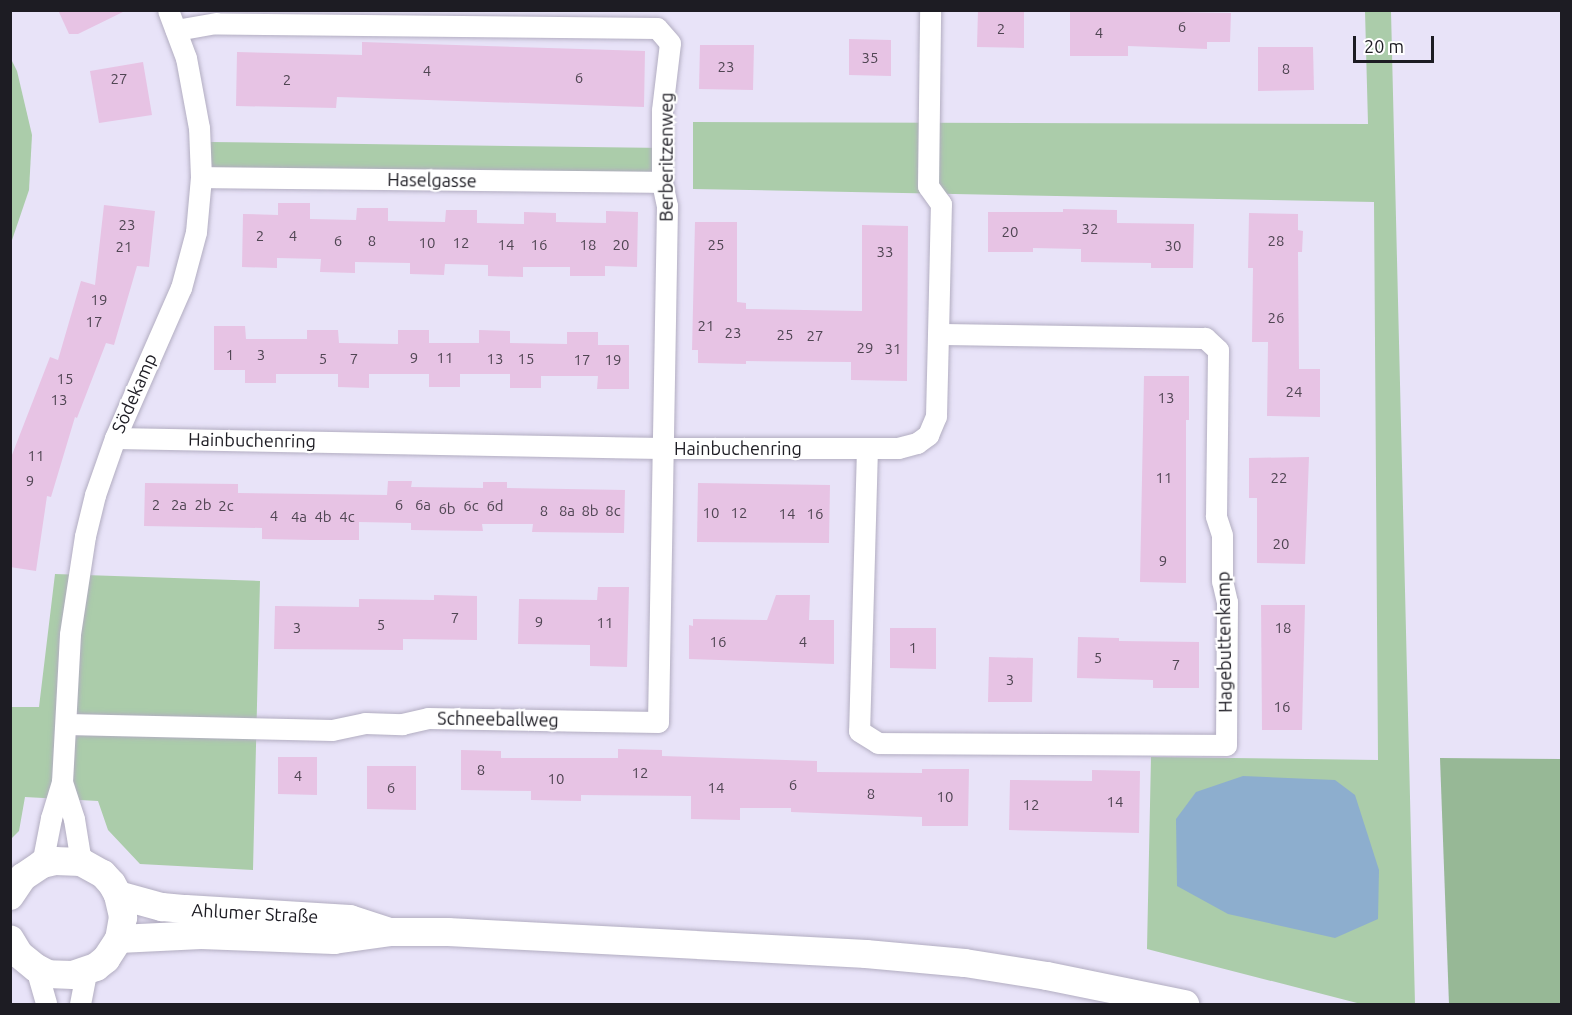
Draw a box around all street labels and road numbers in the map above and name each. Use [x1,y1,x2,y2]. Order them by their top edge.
street label: Berberitzenweg [655,92,677,222]
street label: Haselgasse [387,168,477,192]
street label: Södekamp [107,350,161,436]
street label: Hainbuchenring [188,428,316,452]
street label: Hainbuchenring [674,437,802,459]
street label: Hagebuttenkamp [1212,571,1236,713]
street label: Schneeballweg [437,707,559,731]
street label: Ahlumer Straße [191,899,319,927]

